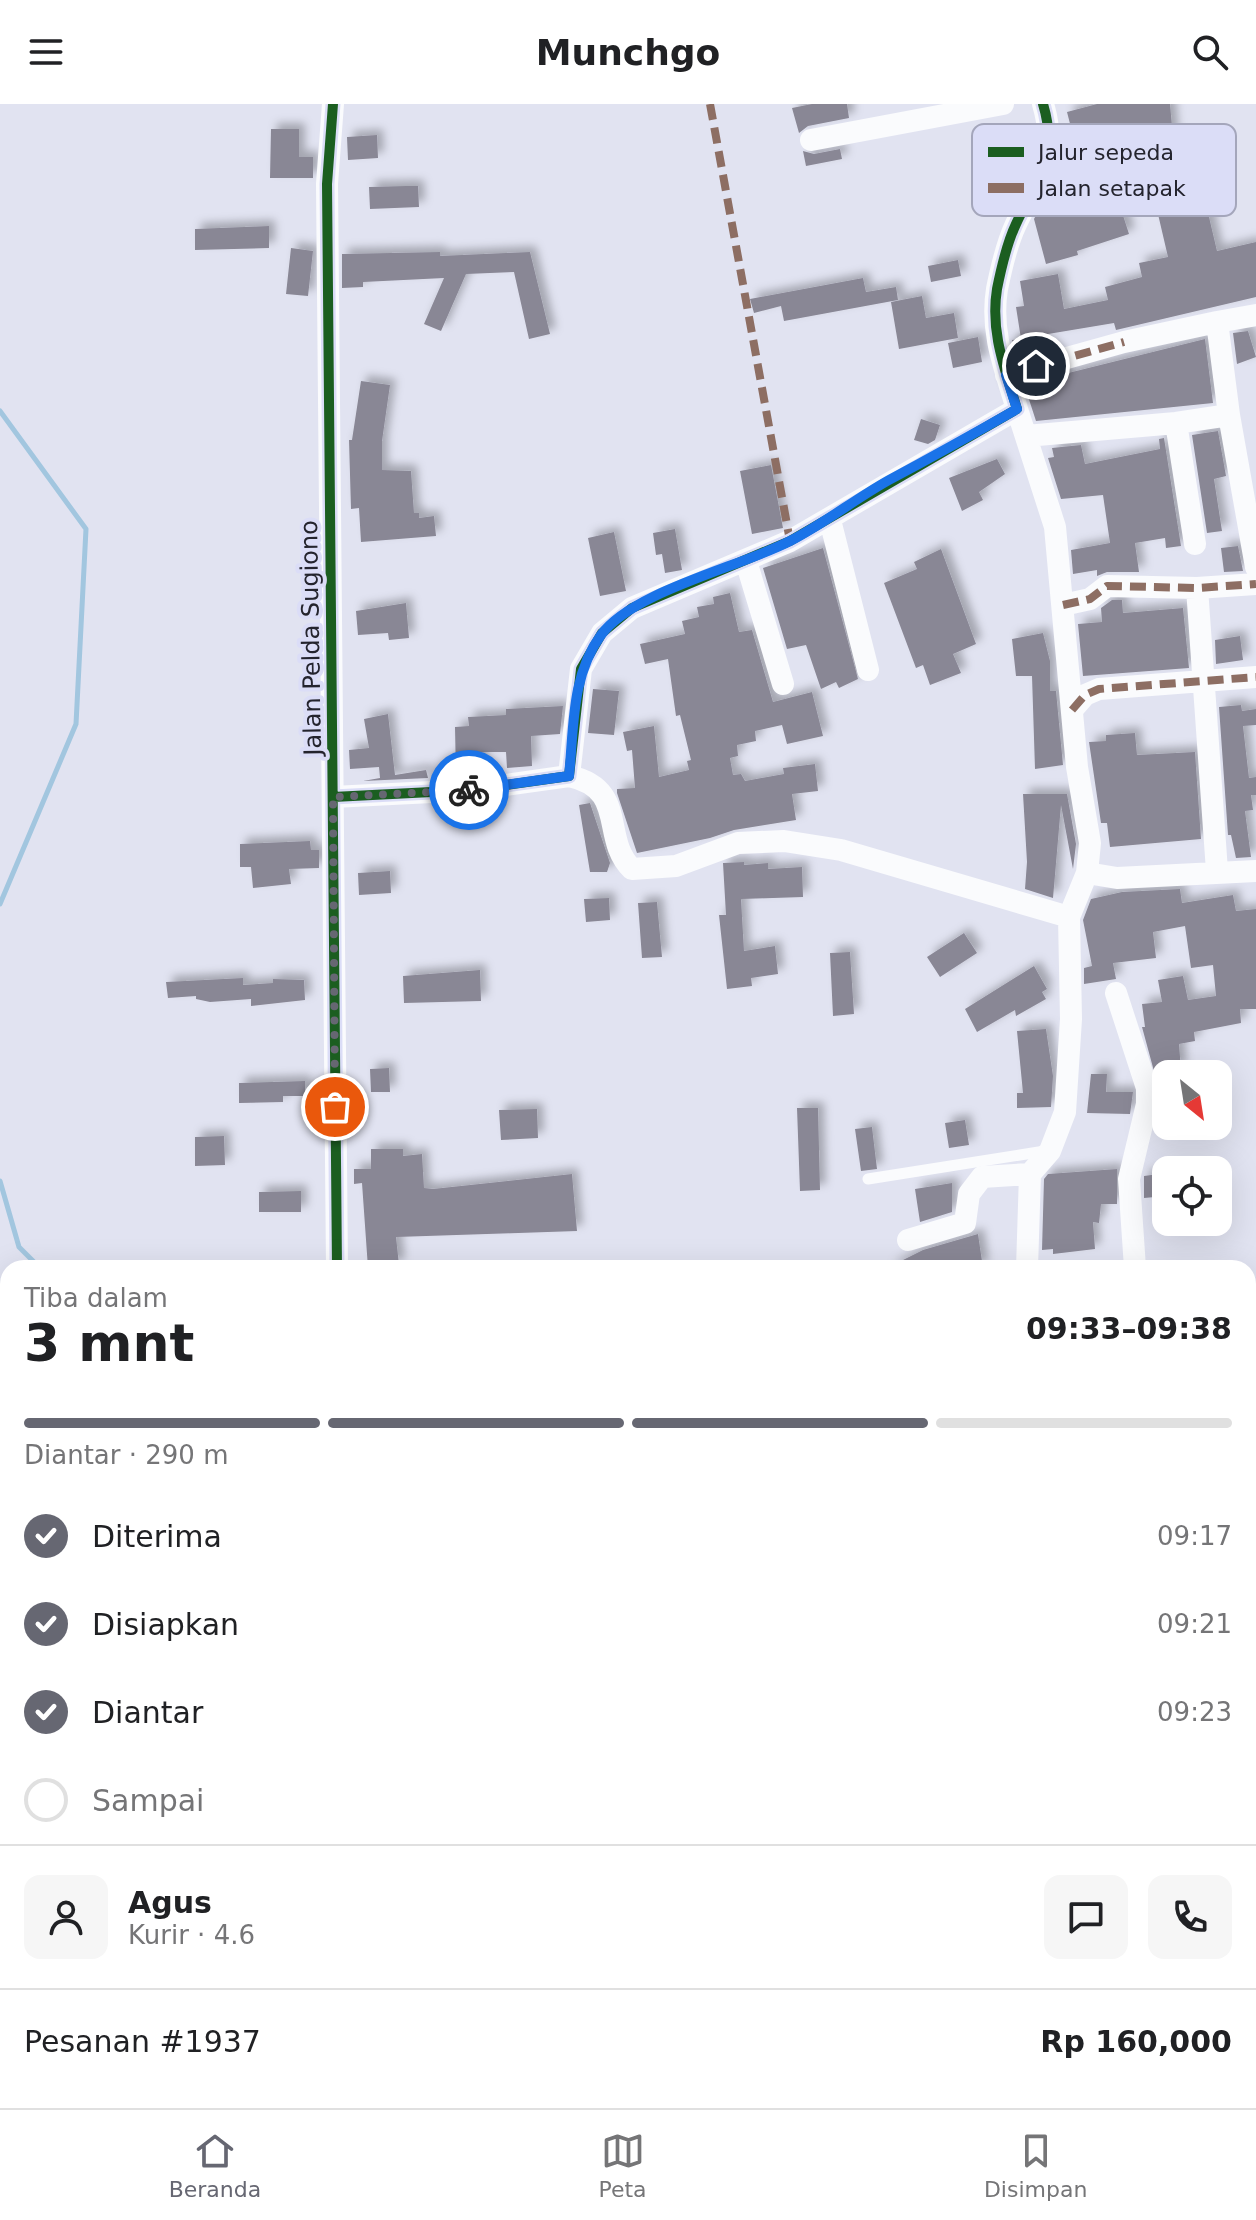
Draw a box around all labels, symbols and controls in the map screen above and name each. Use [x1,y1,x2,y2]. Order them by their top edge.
icon: menu [24,30,68,74]
icon: search [1188,30,1232,74]
text: Munchgo [536,32,720,73]
legend [972,124,1236,216]
text: Jalur sepeda [1036,140,1174,165]
text: Jalan setapak [1036,176,1186,201]
pin [1002,332,1070,400]
icon: home [1014,344,1058,388]
street label: Jalan Pelda Sugiono [295,520,327,758]
courier [429,750,509,830]
icon: bike [447,768,491,812]
north arrow [1152,1060,1232,1140]
map controls [1152,1060,1232,1236]
pin [301,1073,369,1141]
icon: bag [313,1085,357,1129]
button: locate [1152,1156,1232,1236]
text: Tiba dalam [24,1283,168,1313]
text: 09:33–09:38 [1026,1311,1232,1346]
text: 3 mnt [24,1313,194,1373]
text: Diantar · 290 m [24,1440,228,1470]
icon: check [24,1514,68,1558]
text: Diterima [92,1519,222,1554]
text: 09:17 [1157,1521,1232,1551]
icon: check [24,1602,68,1646]
text: Disiapkan [92,1607,239,1642]
text: 09:21 [1157,1609,1232,1639]
icon: check [24,1690,68,1734]
text: Diantar [92,1695,203,1730]
text: 09:23 [1157,1697,1232,1727]
text: Sampai [92,1783,204,1818]
button: person [24,1875,108,1959]
button: chat [1044,1875,1128,1959]
button: phone [1148,1875,1232,1959]
text: Agus [128,1885,212,1920]
text: Kurir · 4.6 [128,1920,255,1950]
text: Pesanan #1937 [24,2024,261,2059]
text: Rp 160,000 [1040,2024,1232,2059]
tab: Beranda [169,2129,261,2202]
tab: Peta [598,2129,647,2202]
tab: Disimpan [984,2129,1087,2202]

